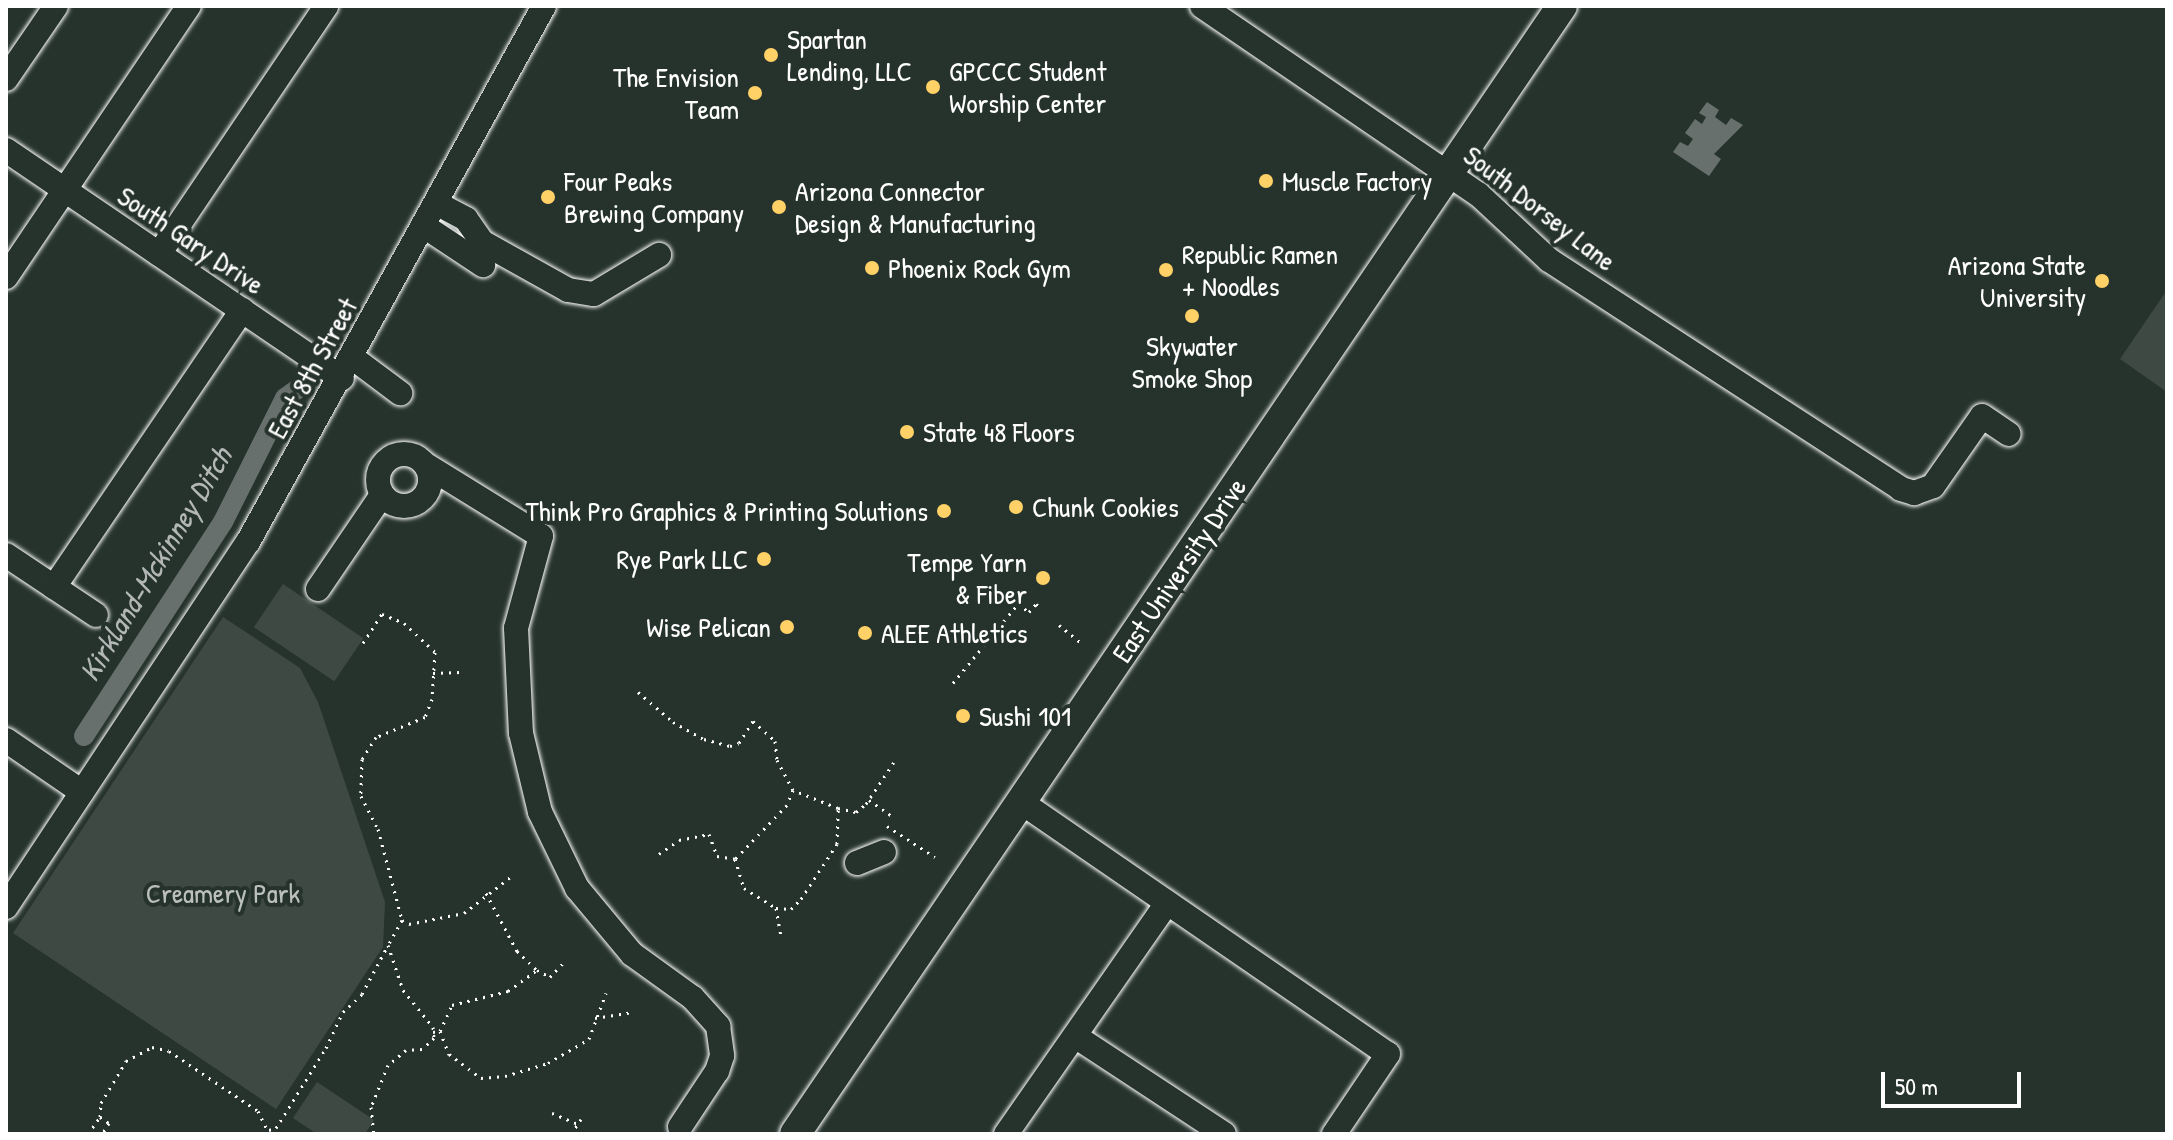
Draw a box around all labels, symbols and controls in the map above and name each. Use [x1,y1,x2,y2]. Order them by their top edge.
place label: Spartan Lending, LLC [787,22,912,88]
marker: Spartan Lending, LLC [762,46,780,64]
place label: GPCCC Student Worship Center [949,54,1106,120]
place label: The Envision Team [613,60,739,126]
marker: GPCCC Student Worship Center [924,78,942,96]
marker: The Envision Team [746,84,764,102]
street label: South Dorsey Lane [1457,138,1623,278]
place label: Four Peaks Brewing Company [564,164,744,230]
place label: Muscle Factory [1282,164,1432,198]
marker: Muscle Factory [1257,172,1275,190]
place label: Arizona Connector Design & Manufacturing [795,174,1036,240]
street label: South Gary Drive [111,179,271,301]
marker: Four Peaks Brewing Company [539,188,557,206]
marker: Arizona Connector Design & Manufacturing [770,198,788,216]
place label: Republic Ramen + Noodles [1182,237,1338,303]
place label: Arizona State University [1948,248,2086,314]
place label: Phoenix Rock Gym [888,251,1071,285]
marker: Phoenix Rock Gym [863,259,881,277]
marker: Republic Ramen + Noodles [1157,261,1175,279]
marker: Arizona State University [2093,272,2111,290]
street label: East 8th Street [260,292,364,444]
marker: Skywater Smoke Shop [1183,307,1201,325]
place label: Skywater Smoke Shop [1132,329,1252,395]
place label: State 48 Floors [923,415,1075,449]
marker: State 48 Floors [898,423,916,441]
water label: Kirkland-Mckinney Ditch [71,441,239,687]
street label: East University Drive [1105,471,1253,669]
place label: Chunk Cookies [1032,490,1179,524]
place label: Think Pro Graphics & Printing Solutions [526,494,928,528]
marker: Chunk Cookies [1007,498,1025,516]
marker: Think Pro Graphics & Printing Solutions [935,502,953,520]
place label: Rye Park LLC [616,542,748,576]
place label: Tempe Yarn & Fiber [907,545,1027,611]
marker: Rye Park LLC [755,550,773,568]
marker: Tempe Yarn & Fiber [1034,569,1052,587]
place label: Wise Pelican [646,610,771,644]
place label: ALEE Athletics [881,616,1027,650]
marker: Wise Pelican [778,618,796,636]
marker: ALEE Athletics [856,624,874,642]
place label: Sushi 101 [979,699,1071,733]
marker: Sushi 101 [954,707,972,725]
park label: Creamery Park [146,876,300,910]
scale bar [1885,1056,2025,1106]
text: 50 m [1895,1070,1938,1102]

